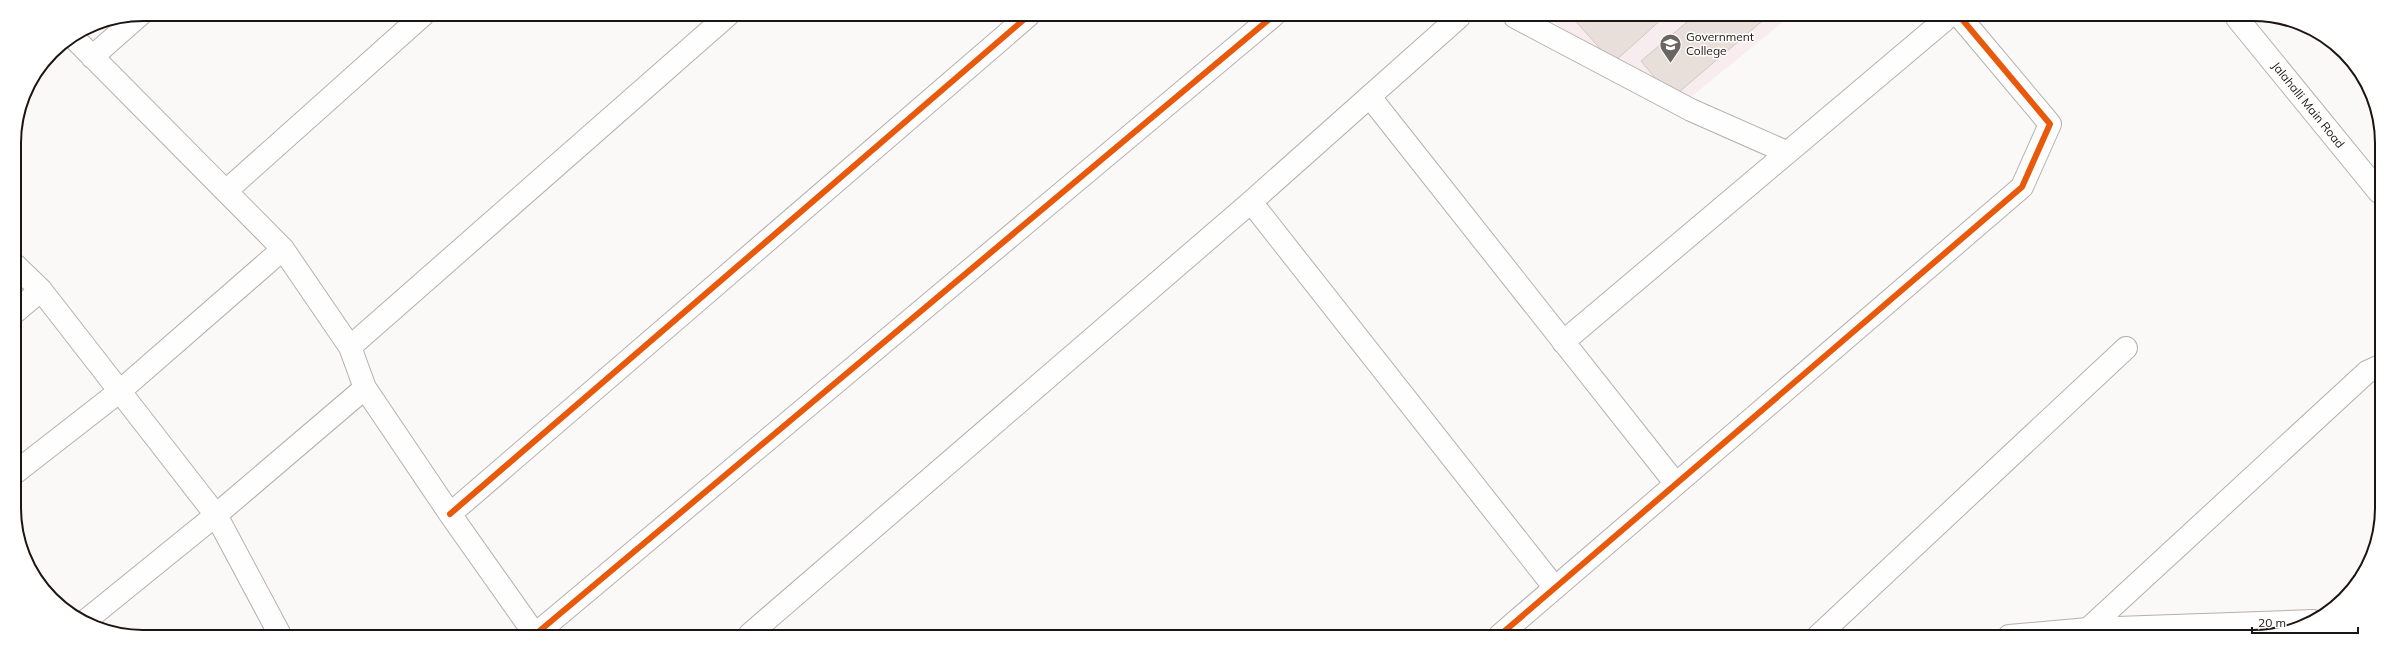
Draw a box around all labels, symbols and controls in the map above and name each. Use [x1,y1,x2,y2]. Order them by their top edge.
place label: Government College [1686,29,1754,58]
school or university icon: Government College [1658,31,1684,64]
street label: Jalahalli Main Road [2269,58,2348,151]
scale bar [2252,609,2358,635]
text: 20 m [2258,615,2286,630]

